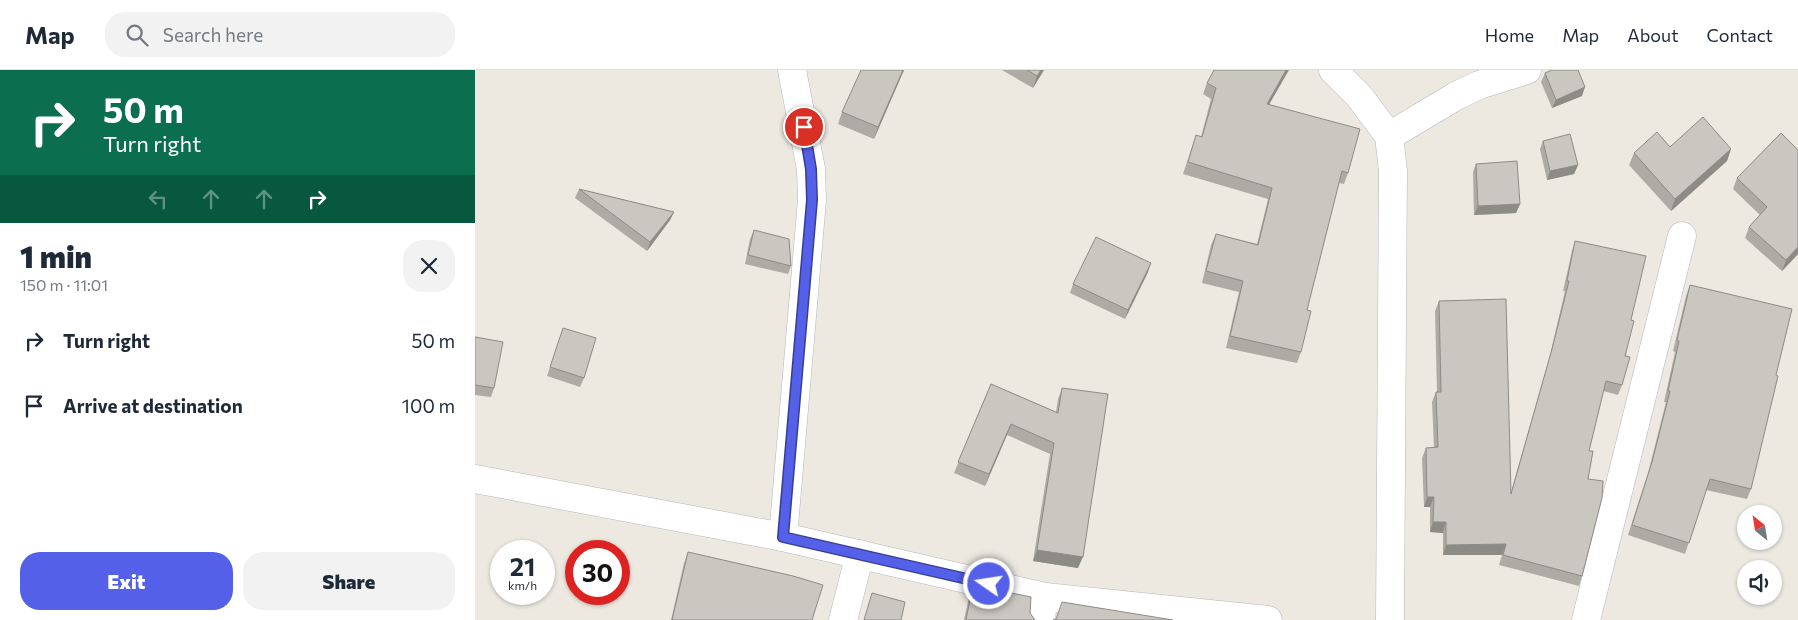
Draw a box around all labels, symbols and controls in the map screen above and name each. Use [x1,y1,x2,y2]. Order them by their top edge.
search box [105,12,455,57]
text: Map [25,20,75,49]
icon: search [123,21,151,49]
text: Search here [163,23,263,46]
text: Home [1485,24,1534,46]
text: Map [1562,24,1599,46]
text: About [1627,24,1679,46]
text: Contact [1707,24,1773,46]
text: 50 m [103,87,184,130]
icon: right [20,90,85,155]
pin [783,106,825,148]
icon: arrive [790,113,818,141]
text: Turn right [103,130,201,157]
icon: left [144,185,172,213]
icon: ahead [197,185,225,213]
icon: ahead [250,185,278,213]
icon: right [303,185,331,213]
text: 1 min [20,237,92,274]
button: close [403,240,455,292]
text: 150 m · 11:01 [20,275,108,294]
icon: right [20,327,48,355]
text: Turn right [63,329,150,352]
text: 50 m [411,329,455,352]
icon: arrive [20,392,48,420]
text: Arrive at destination [63,394,243,417]
text: 100 m [402,394,455,417]
north arrow [1737,505,1783,550]
map controls [1737,505,1782,605]
speed limit sign: 30 [565,540,630,605]
text: 21 [510,551,535,581]
button: Exit [20,552,233,610]
button: Share [243,552,455,610]
position arrow [962,557,1014,609]
button: sound [1737,560,1782,605]
text: km/h [508,578,537,592]

